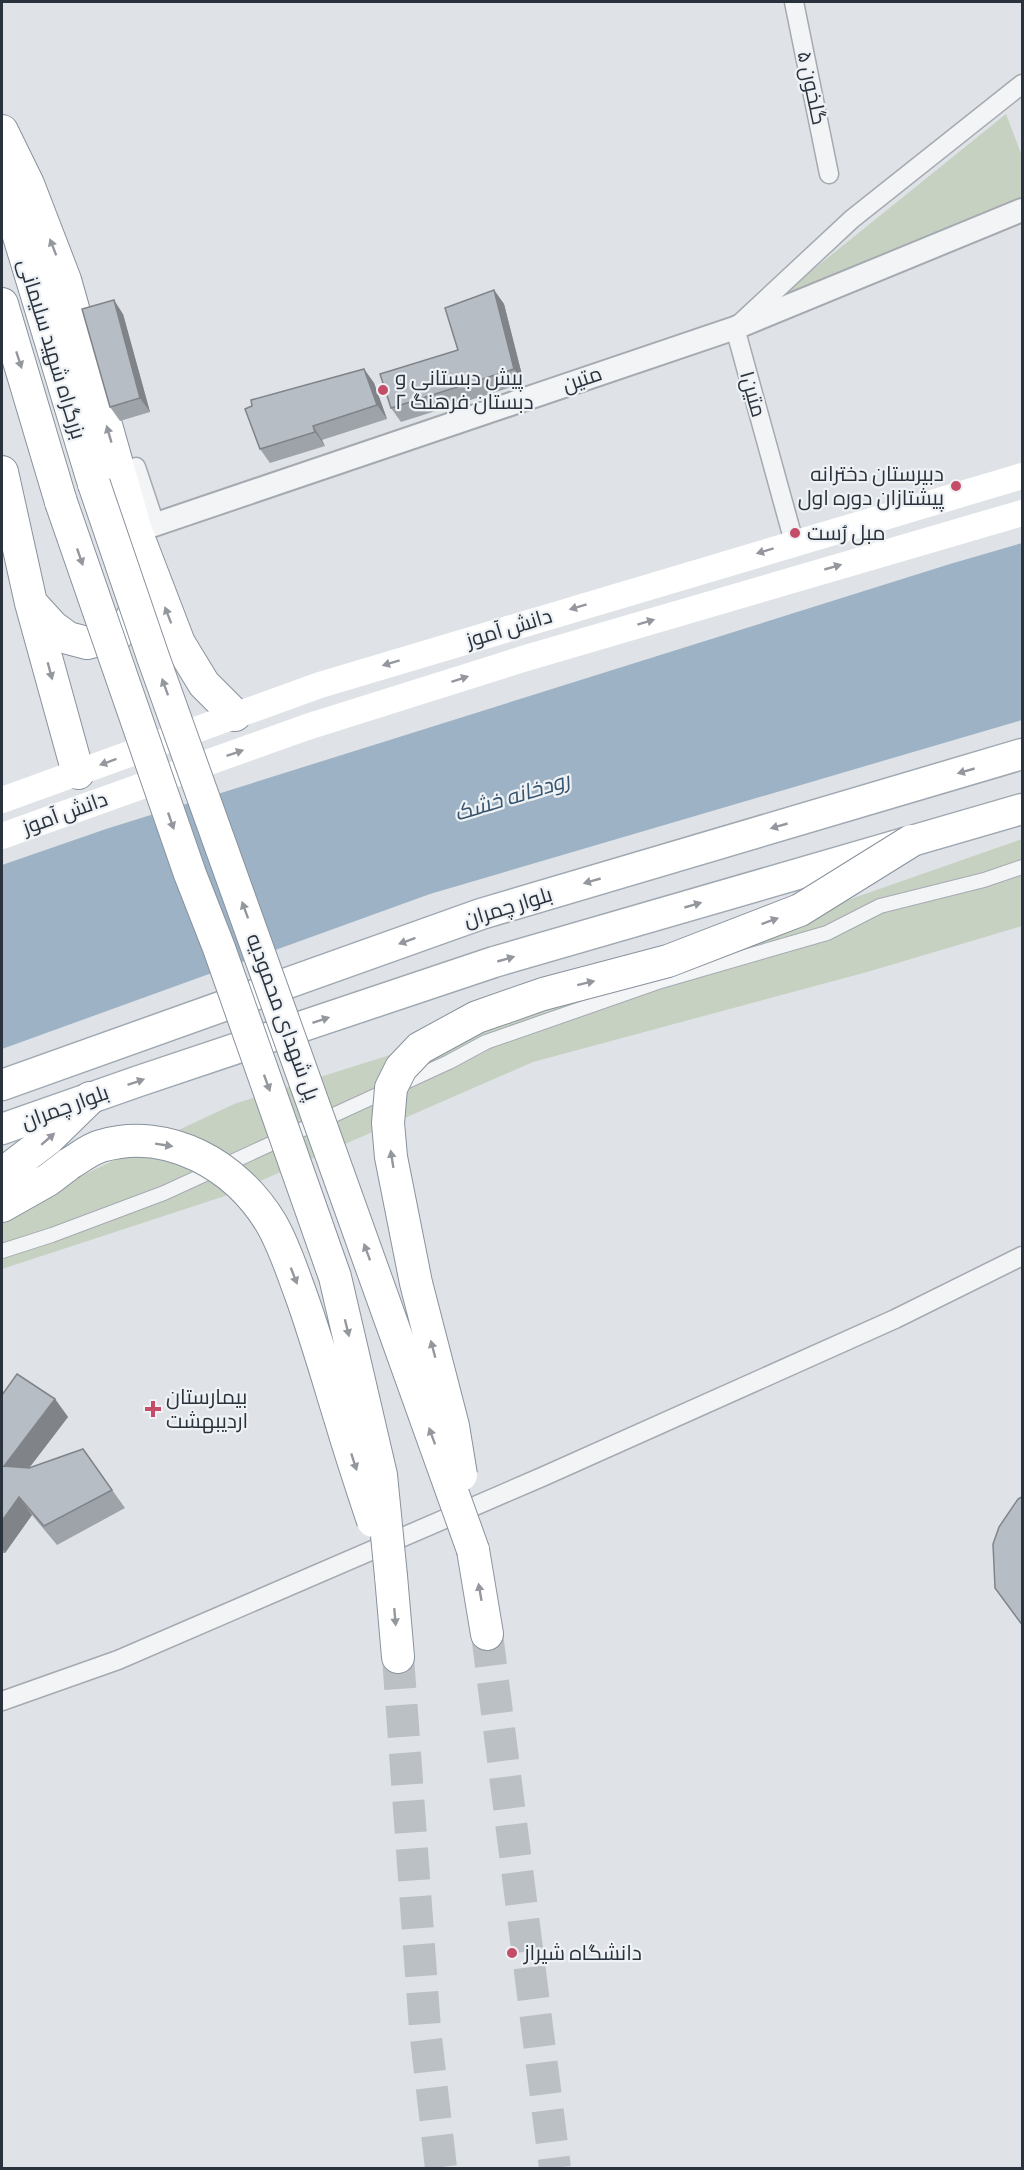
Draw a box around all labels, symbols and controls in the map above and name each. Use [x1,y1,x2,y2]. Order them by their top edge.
street label: ۵ گلخون [790,48,834,128]
one-way arrow [47,238,57,256]
street label: بزرگراه شهید سلیمانی [10,255,94,443]
one-way arrow [15,351,25,369]
street label: متین [558,358,606,400]
place label: پیش دبستانی و دبستان فرهنگ ۲ [395,363,534,417]
street label: متین۱ [732,367,774,421]
marker: پیش دبستانی و دبستان فرهنگ ۲ [376,383,390,397]
one-way arrow [103,425,113,443]
place label: دبیرستان دخترانه پیشتازان دوره اول [798,459,944,513]
marker: دبیرستان دخترانه پیشتازان دوره اول [949,479,963,493]
place label: مبل رُست [807,518,886,548]
marker: مبل رُست [788,526,802,540]
one-way arrow [756,547,774,556]
one-way arrow [76,548,86,566]
one-way arrow [825,562,843,571]
street label: دانش آموز [461,601,556,656]
one-way arrow [569,603,587,612]
one-way arrow [162,606,172,624]
one-way arrow [637,617,655,626]
one-way arrow [382,659,400,668]
one-way arrow [46,662,55,680]
one-way arrow [451,674,469,683]
one-way arrow [159,678,169,696]
one-way arrow [226,747,244,757]
one-way arrow [99,757,117,767]
water label: رودخانه خشک [450,764,575,830]
one-way arrow [957,766,975,776]
street label: دانش آموز [17,784,112,843]
one-way arrow [167,812,177,830]
one-way arrow [770,822,788,831]
one-way arrow [583,877,601,886]
street label: بلوار چمران [460,879,556,935]
one-way arrow [684,899,702,909]
one-way arrow [239,901,249,919]
one-way arrow [762,915,780,925]
street label: پل شهدای محمودیه [239,929,327,1105]
one-way arrow [398,936,416,946]
one-way arrow [497,954,515,963]
one-way arrow [577,977,595,987]
one-way arrow [312,1015,330,1024]
one-way arrow [262,1074,272,1092]
one-way arrow [127,1076,145,1086]
street label: بلوار چمران [17,1077,113,1137]
one-way arrow [40,1133,55,1146]
one-way arrow [155,1141,174,1150]
one-way arrow [387,1149,396,1168]
one-way arrow [361,1243,371,1261]
one-way arrow [290,1267,299,1285]
one-way arrow [343,1319,353,1337]
one-way arrow [428,1340,437,1358]
place label: بیمارستان اردیبهشت [166,1382,248,1436]
marker: بیمارستان اردیبهشت [144,1400,162,1418]
one-way arrow [426,1427,436,1445]
one-way arrow [349,1453,359,1471]
one-way arrow [475,1583,484,1602]
one-way arrow [390,1607,399,1626]
place label: دانشگاه شیراز [523,1938,642,1968]
marker: دانشگاه شیراز [505,1946,519,1960]

